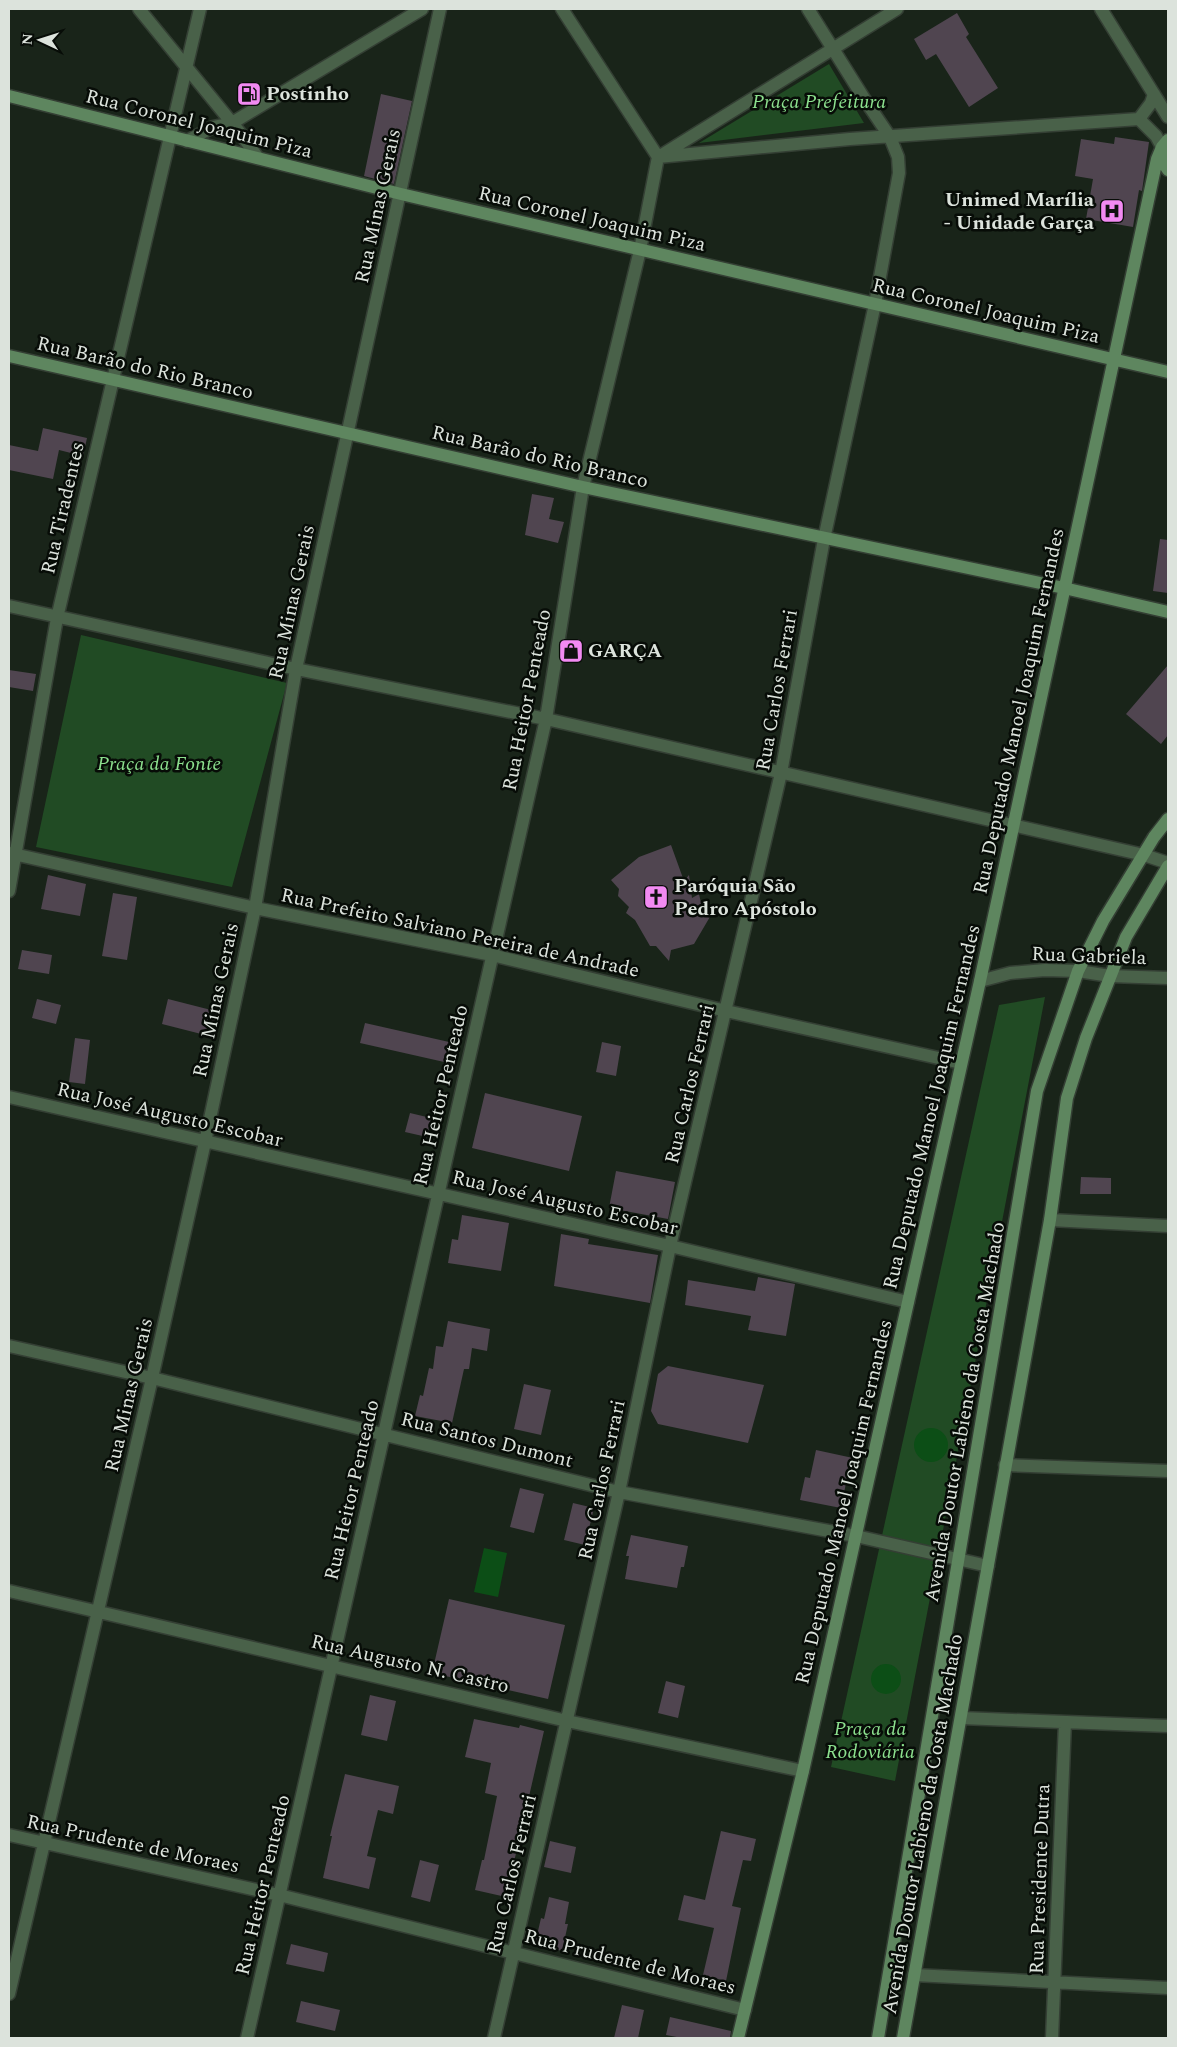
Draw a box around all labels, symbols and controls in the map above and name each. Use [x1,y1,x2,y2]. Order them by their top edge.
north arrow [15,15,65,65]
text: N [17,33,38,46]
place label: Postinho [266,79,349,109]
street label: Rua Coronel Joaquim Piza [82,81,316,167]
fuel station icon: Postinho [236,81,262,107]
park label: Praça Prefeitura [752,87,886,117]
street label: Rua Minas Gerais [347,126,409,286]
street label: Rua Coronel Joaquim Piza [475,178,709,260]
place label: Unimed Marília - Unidade Garça [943,185,1095,238]
hospital icon: Unimed Marília - Unidade Garça [1099,198,1125,224]
street label: Rua Coronel Joaquim Piza [869,270,1103,352]
street label: Rua Barão do Rio Branco [34,328,256,408]
street label: Rua Barão do Rio Branco [429,417,651,497]
street label: Rua Tiradentes [33,439,93,577]
street label: Rua Minas Gerais [261,522,323,682]
street label: Rua Deputado Manoel Joaquim Fernandes [965,525,1073,897]
street label: Rua Heitor Penteado [495,607,559,793]
street label: Rua Carlos Ferrari [748,607,806,773]
place label: GARÇA [588,636,663,666]
shop icon: GARÇA [558,638,584,664]
park label: Praça da Fonte [97,749,221,779]
place label: Paróquia São Pedro Apóstolo [674,871,817,924]
street label: Rua Prefeito Salviano Pereira de Andrade [278,880,642,986]
church icon: Paróquia São Pedro Apóstolo [643,884,669,910]
street label: Rua Minas Gerais [185,920,247,1080]
street label: Rua Deputado Manoel Joaquim Fernandes [875,922,989,1292]
street label: Rua Gabriela [1031,939,1147,973]
street label: Rua Carlos Ferrari [657,1001,723,1167]
street label: Rua Heitor Penteado [406,1002,476,1188]
street label: Rua José Augusto Escobar [54,1074,286,1156]
street label: Rua José Augusto Escobar [449,1162,681,1244]
street label: Avenida Doutor Labieno da Costa Machado [917,1219,1013,1605]
street label: Rua Minas Gerais [97,1315,161,1475]
street label: Rua Deputado Manoel Joaquim Fernandes [787,1317,901,1687]
street label: Rua Heitor Penteado [317,1397,387,1583]
street label: Rua Carlos Ferrari [570,1397,634,1563]
street label: Rua Santos Dumont [398,1404,576,1476]
street label: Rua Augusto N. Castro [308,1627,512,1701]
street label: Avenida Doutor Labieno da Costa Machado [875,1631,971,2017]
park label: Praça da Rodoviária [825,1714,915,1767]
street label: Rua Presidente Dutra [1022,1783,1058,1975]
street label: Rua Carlos Ferrari [479,1791,545,1957]
street label: Rua Heitor Penteado [228,1792,298,1978]
street label: Rua Prudente de Moraes [24,1807,242,1881]
street label: Rua Prudente de Moraes [521,1921,739,2003]

